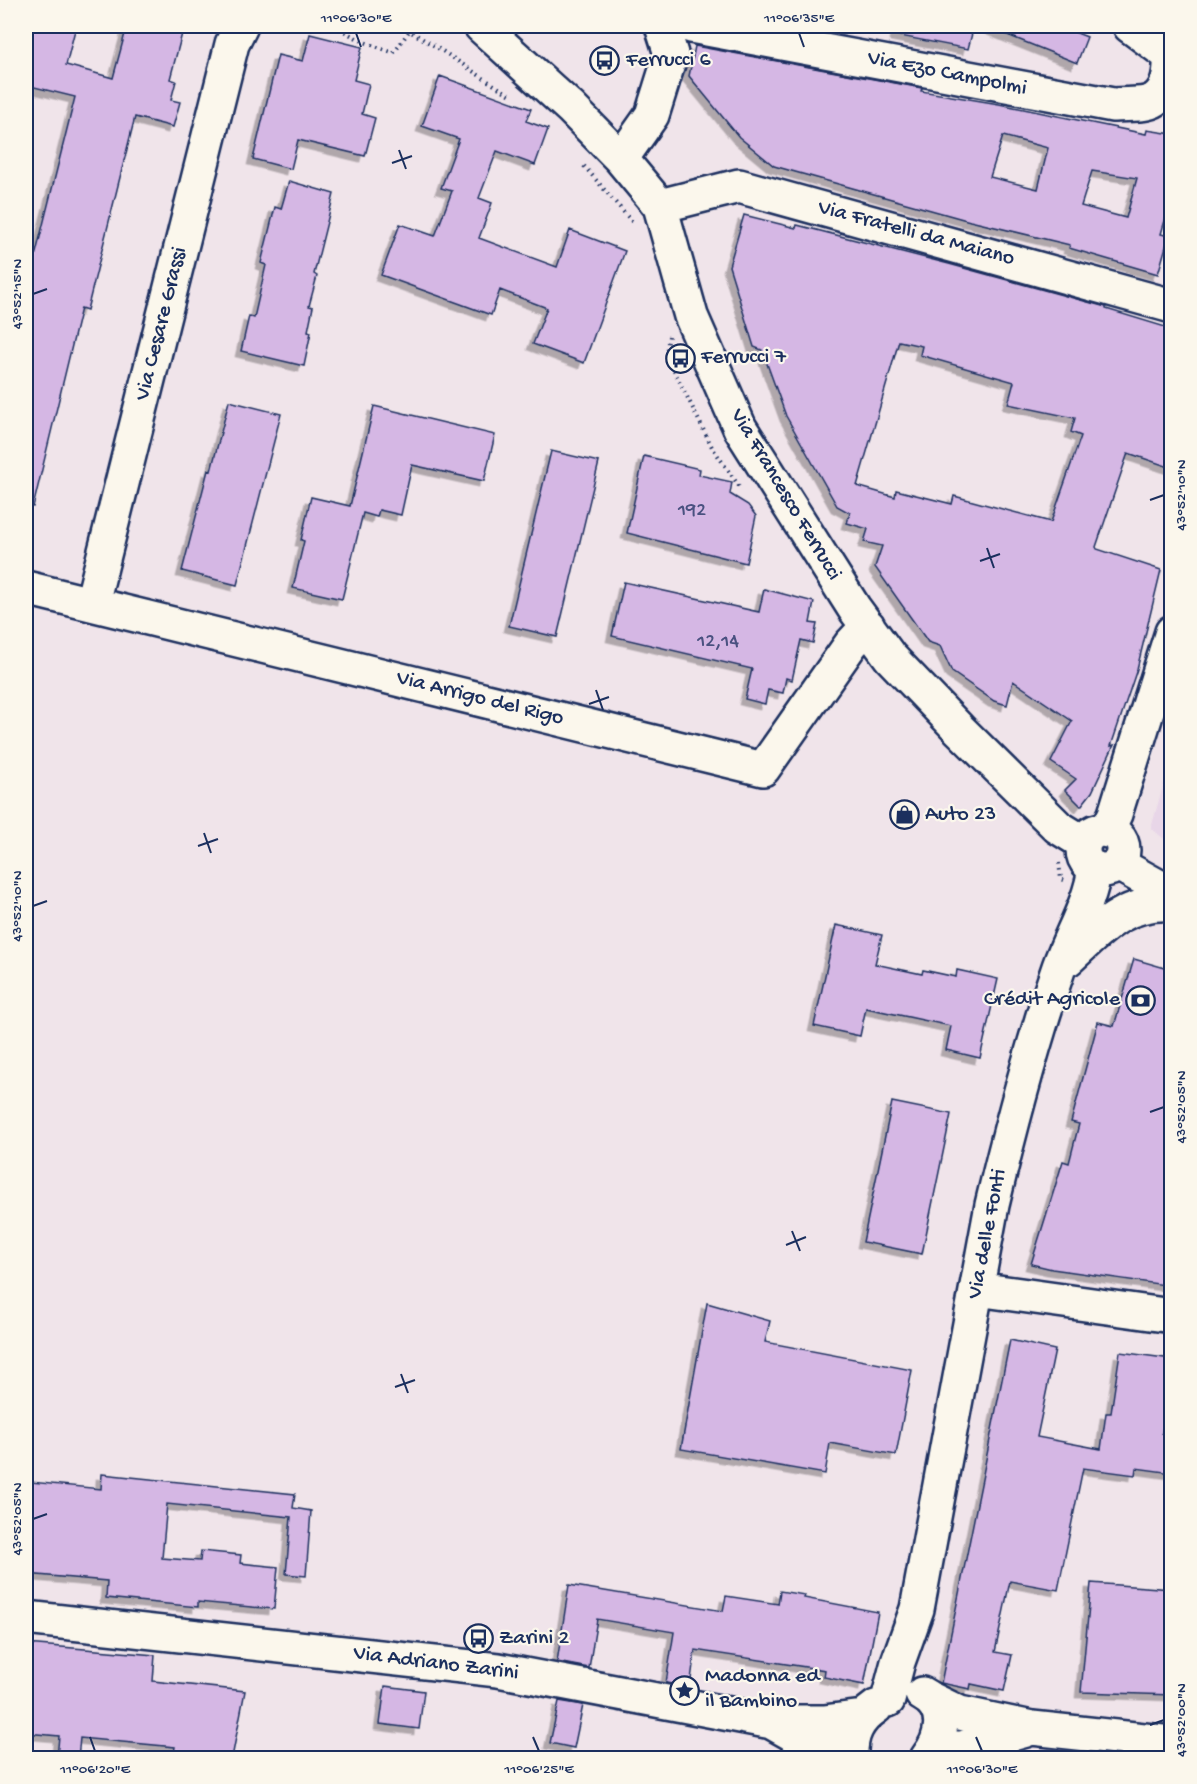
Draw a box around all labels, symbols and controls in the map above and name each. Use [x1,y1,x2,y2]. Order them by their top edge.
text: 11°06'30"E [320,10,392,28]
text: 11°06'35"E [763,10,835,28]
bus stop icon: Ferrucci 6 [589,45,621,77]
street label: Via Ezo Campolmi [864,46,1029,102]
place label: Ferrucci 6 [625,48,711,74]
street label: Via Fratelli da Maiano [814,195,1017,273]
street label: Via Cesare Grassi [130,245,194,404]
text: 43°52'15"N [9,258,27,329]
bus stop icon: Ferrucci 7 [664,342,696,374]
place label: Ferrucci 7 [700,345,786,371]
street label: Via Francesco Ferrucci [723,404,846,585]
text: 43°52'10"N [1173,459,1191,531]
house number: 192 [677,500,706,523]
house number: 12,14 [696,631,739,654]
street label: Via Arrigo del Rigo [393,665,566,732]
shop icon: Auto 23 [888,799,920,831]
place label: Auto 23 [925,802,996,828]
text: 43°52'10"N [9,870,27,942]
bank icon: Crédit Agricole [1125,984,1157,1016]
place label: Crédit Agricole [984,987,1121,1013]
text: 43°52'05"N [1173,1070,1191,1144]
street label: Via delle Fonti [962,1167,1013,1302]
text: 43°52'05"N [9,1482,27,1556]
bus stop icon: Zarini 2 [462,1623,494,1655]
place label: Zarini 2 [499,1626,569,1652]
street label: Via Adriano Zarini [351,1641,520,1687]
place label: Madonna ed il Bambino [705,1664,821,1715]
place icon: Madonna ed il Bambino [668,1674,700,1706]
text: 43°52'00"N [1173,1683,1191,1757]
text: 11°06'20"E [59,1761,131,1779]
text: 11°06'25"E [503,1761,574,1779]
text: 11°06'30"E [946,1761,1018,1779]

